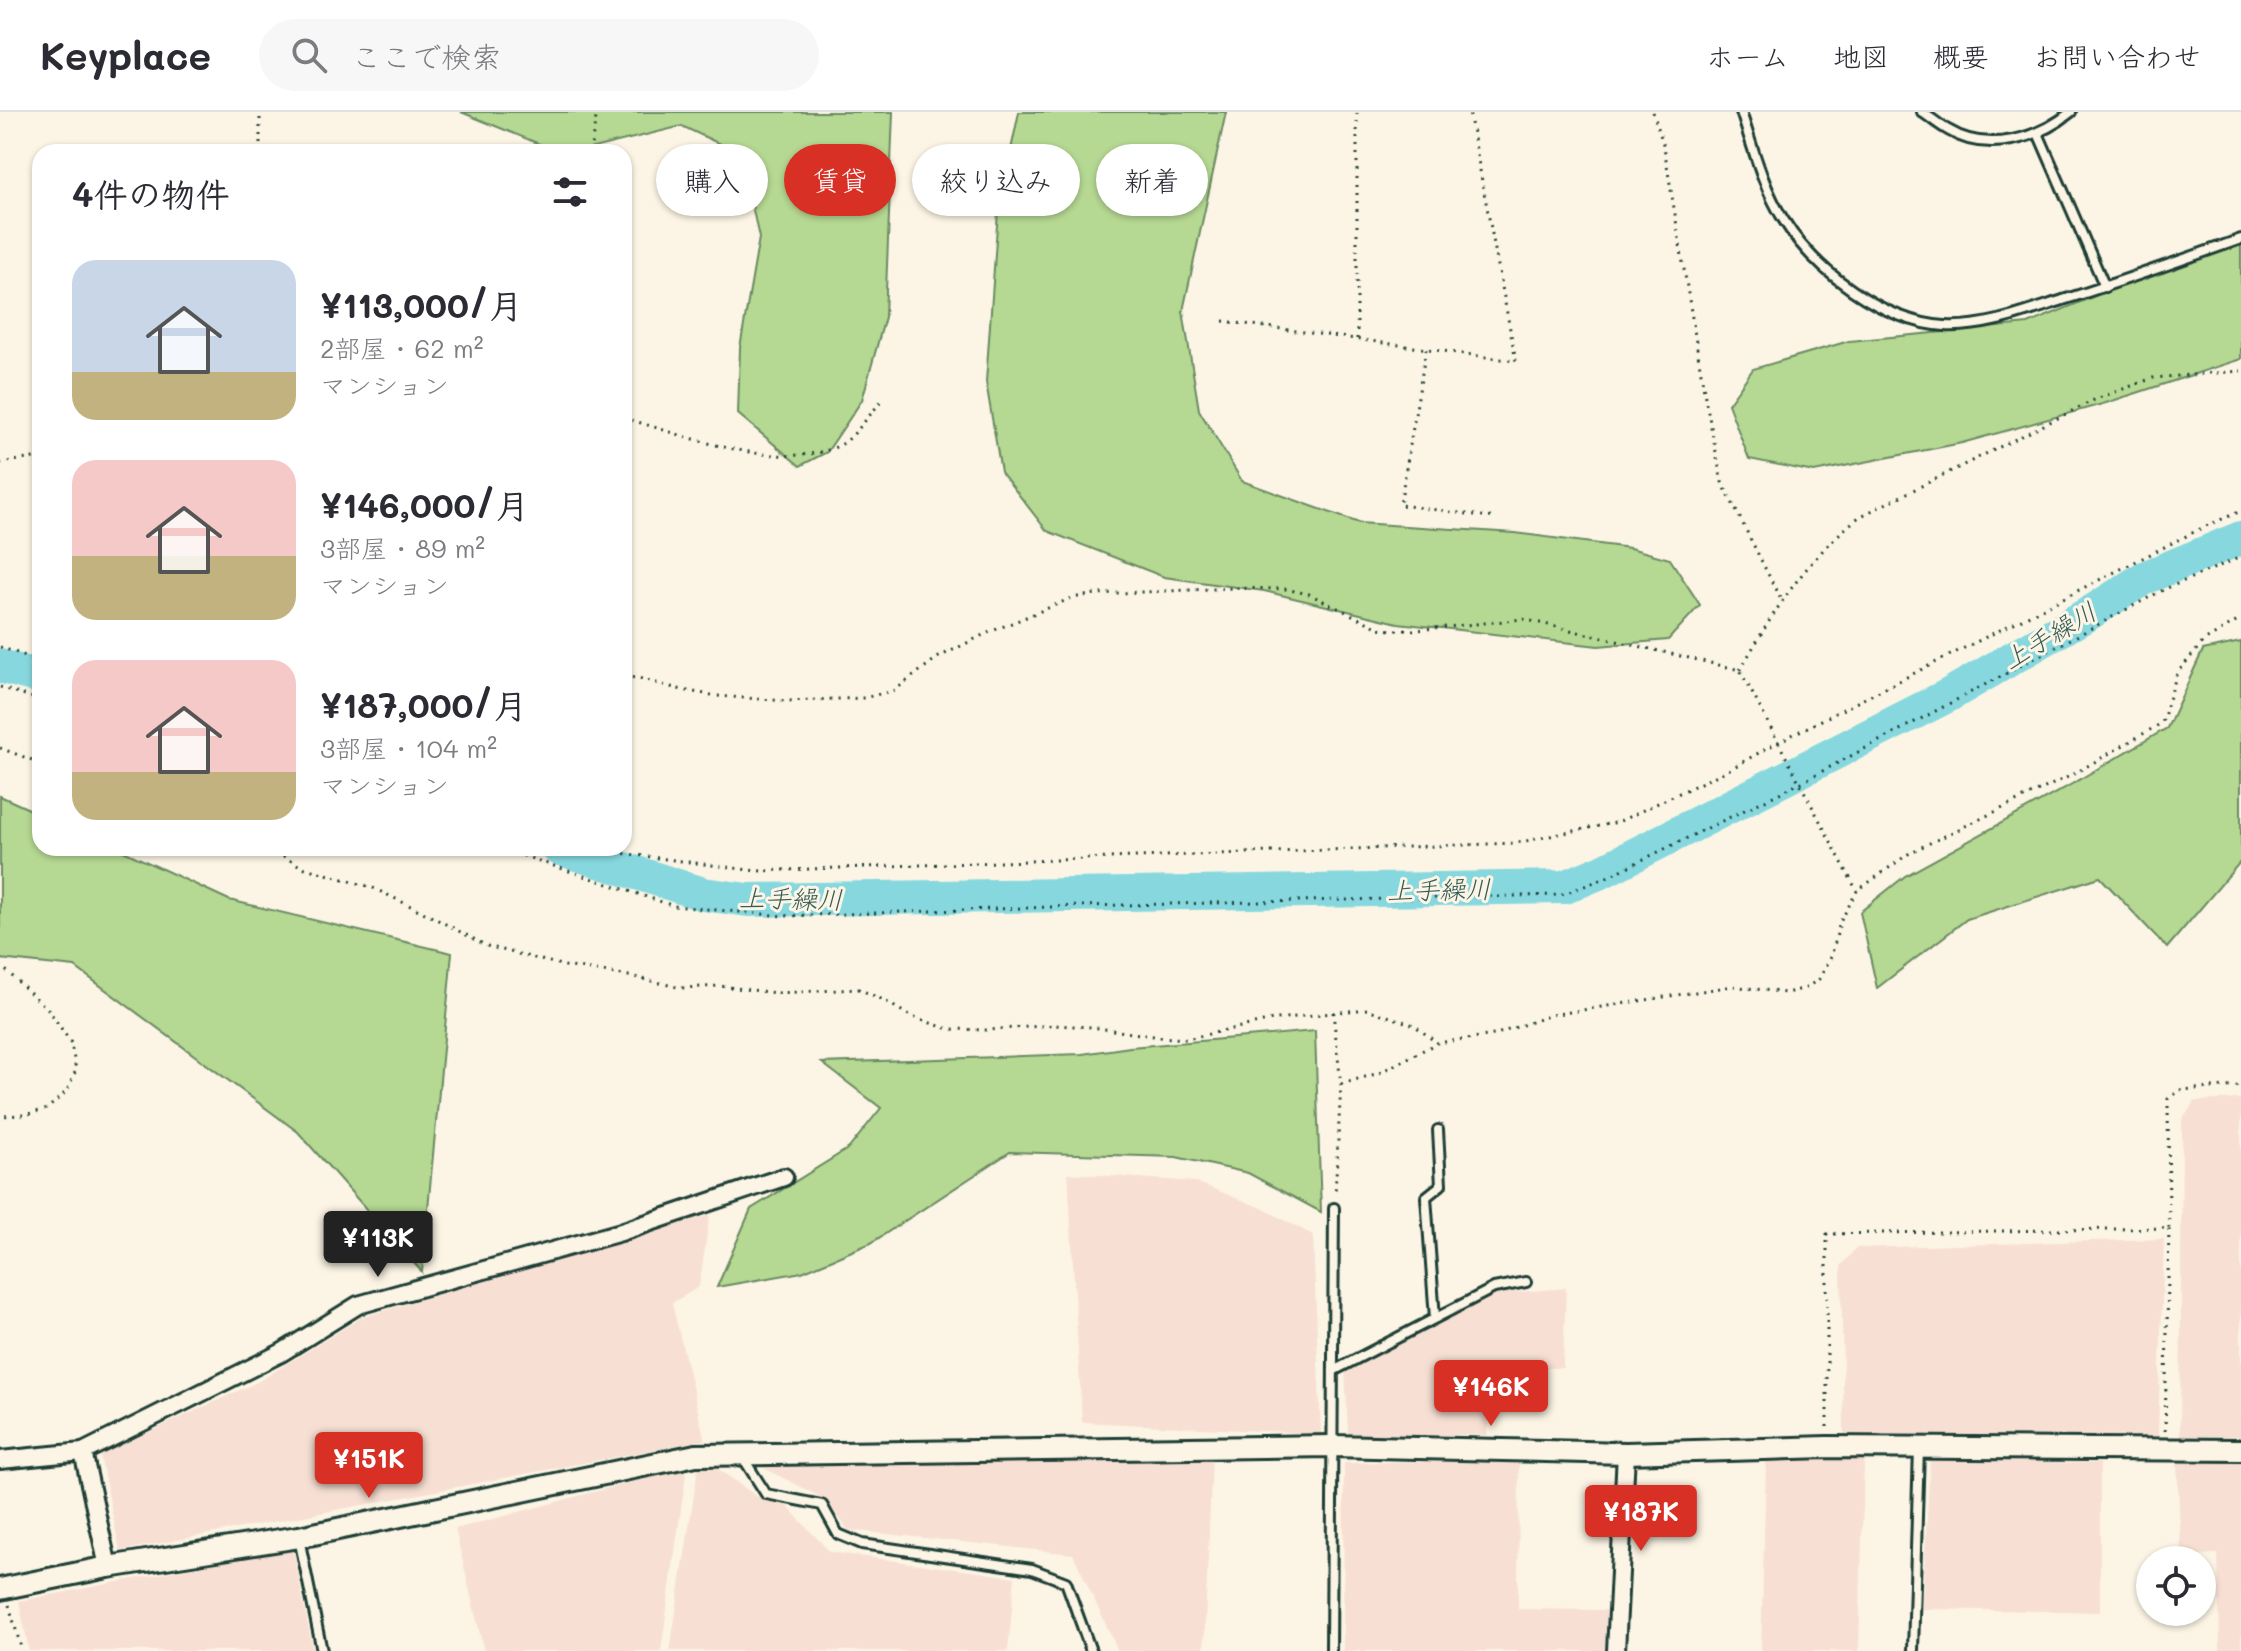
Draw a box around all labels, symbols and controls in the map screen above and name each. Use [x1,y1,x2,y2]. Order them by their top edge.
search box [259,19,819,91]
text: Keyplace [40,30,211,80]
icon: search [287,33,331,77]
text: ここで検索 [351,36,501,76]
text: ホーム [1706,38,1789,74]
text: 地図 [1833,38,1889,74]
text: 概要 [1933,38,1989,74]
text: お問い合わせ [2033,38,2201,74]
chip: 購入 [656,144,768,216]
chip: 賃貸 [784,144,896,216]
chip: 絞り込み [912,144,1080,216]
chip: 新着 [1096,144,1208,216]
icon: filters [548,170,592,214]
text: 4件の物件 [72,171,230,216]
text: ¥113,000/月 [320,282,523,327]
icon: home [136,292,232,388]
text: 2部屋 · 62 m² [320,331,484,365]
text: マンション [320,368,449,402]
text: ¥146,000/月 [320,482,529,527]
icon: home [136,492,232,588]
text: 3部屋 · 89 m² [320,531,485,565]
text: マンション [320,568,449,602]
water label: 上手繰川 [1996,594,2102,676]
text: ¥187,000/月 [320,682,527,727]
icon: home [136,692,232,788]
text: 3部屋 · 104 m² [320,731,497,765]
text: マンション [320,768,449,802]
water label: 上手繰川 [1387,871,1491,907]
water label: 上手繰川 [739,880,843,916]
pin: ¥113K [322,1211,434,1279]
text: ¥113K [342,1220,414,1254]
pin: ¥146K [1435,1360,1547,1428]
text: ¥146K [1452,1369,1530,1403]
pin: ¥151K [313,1432,425,1500]
text: ¥151K [333,1441,405,1475]
pin: ¥187K [1585,1485,1697,1553]
text: ¥187K [1603,1494,1679,1528]
map controls [2136,1546,2216,1626]
button: locate [2136,1546,2216,1626]

